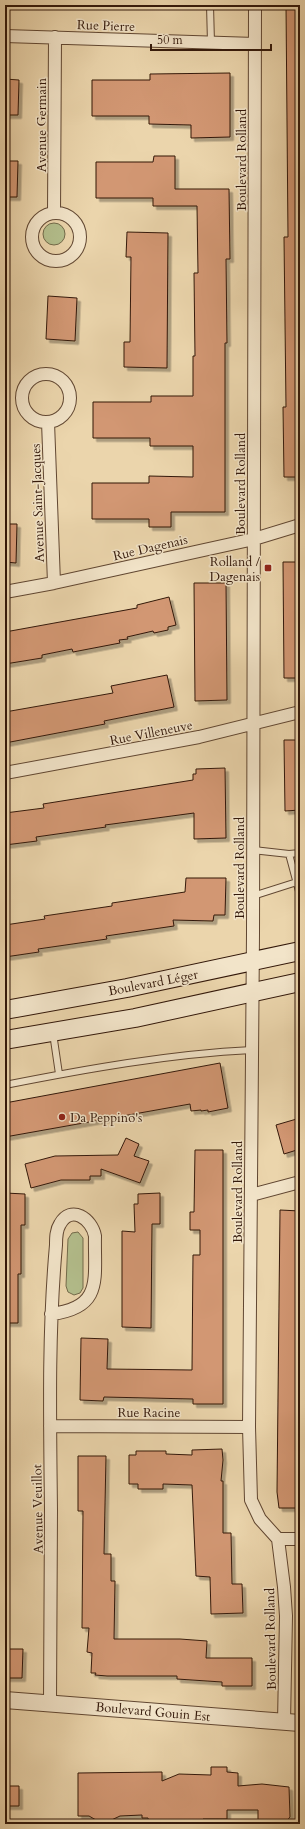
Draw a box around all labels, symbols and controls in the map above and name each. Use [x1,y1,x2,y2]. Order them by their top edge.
street label: Rue Pierre [77,16,135,36]
scale bar [151,26,271,52]
text: 50 m [157,32,184,48]
street label: Avenue Germain [33,77,51,172]
street label: Boulevard Rolland [233,109,251,211]
street label: Boulevard Rolland [232,433,250,535]
street label: Avenue Saint-Jacques [27,443,49,563]
street label: Rue Dagenais [111,531,189,565]
place label: Rolland / Dagenais [210,553,261,586]
marker: Rolland / Dagenais [263,563,273,573]
street label: Rue Villeneuve [108,716,194,750]
street label: Boulevard Rolland [231,817,249,919]
street label: Boulevard Léger [107,965,200,1001]
place label: Da Peppino's [70,1109,142,1127]
marker: Da Peppino's [57,1112,67,1122]
street label: Boulevard Rolland [229,1141,247,1243]
street label: Rue Racine [117,1404,181,1422]
street label: Avenue Veuillot [28,1464,48,1554]
street label: Boulevard Rolland [261,1588,281,1690]
street label: Boulevard Gouin Est [95,1698,211,1726]

